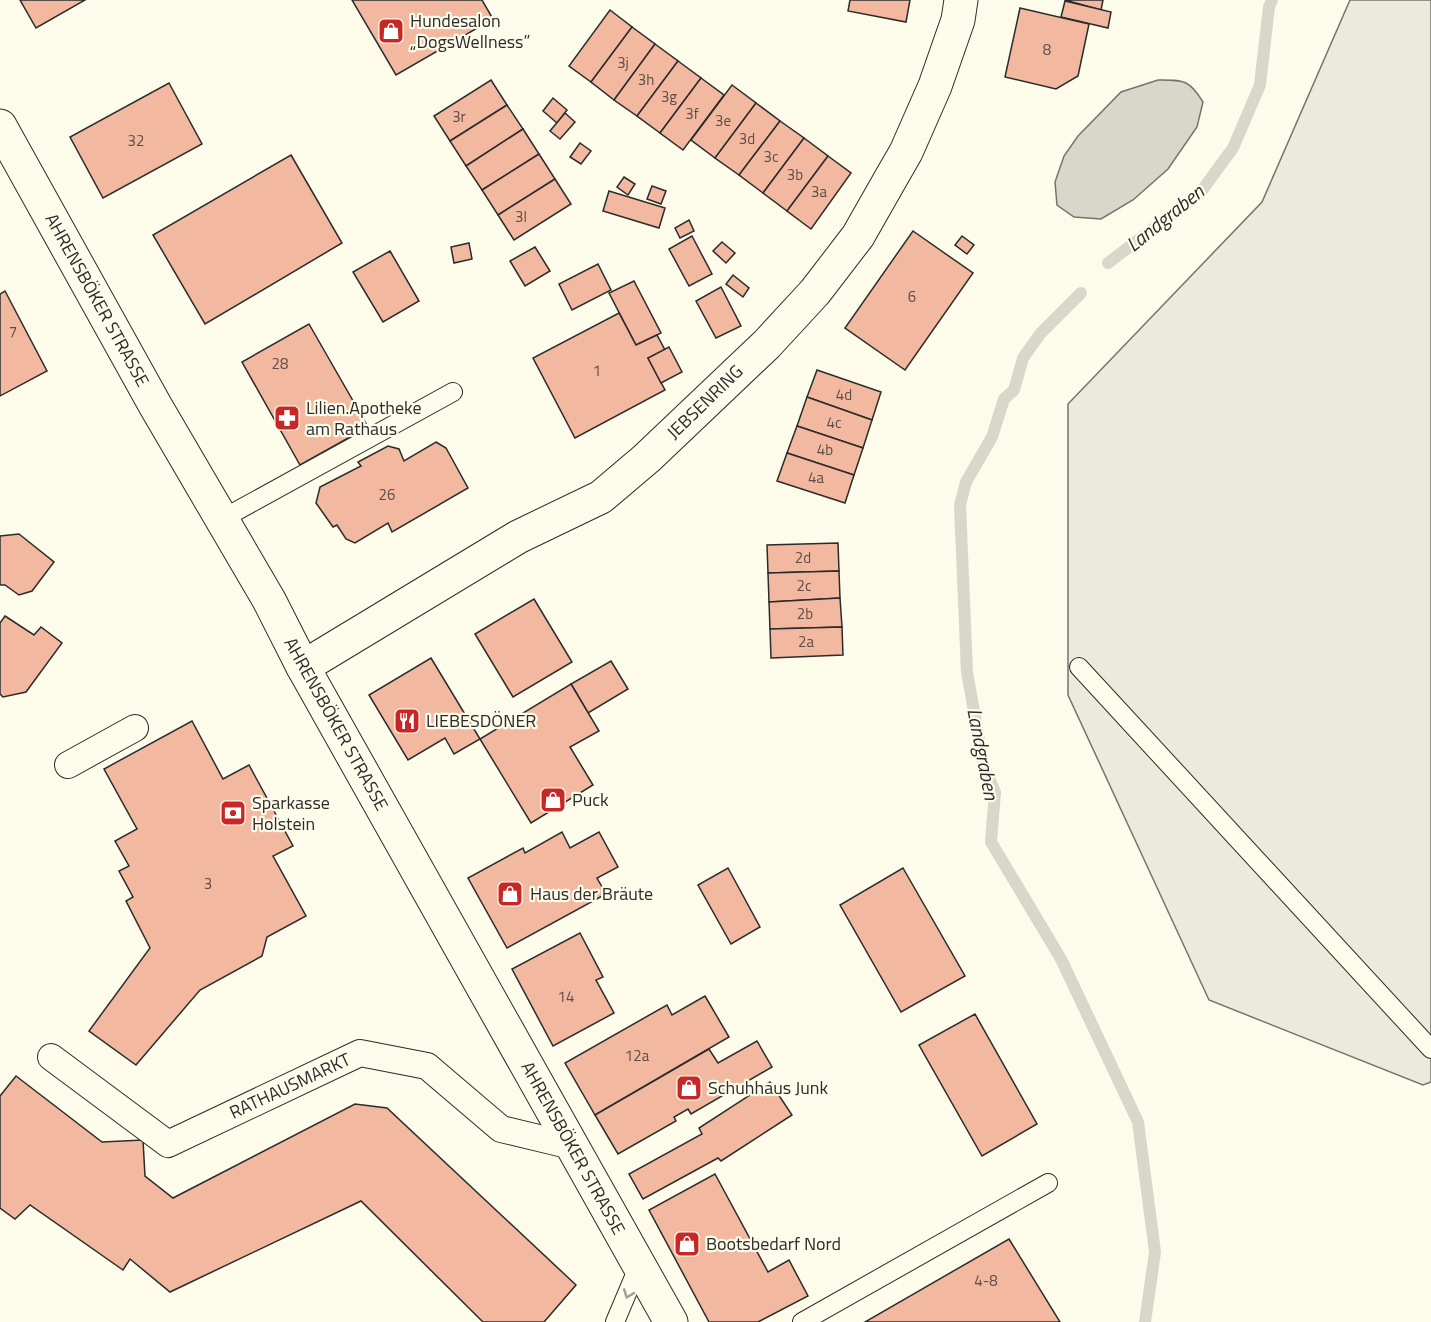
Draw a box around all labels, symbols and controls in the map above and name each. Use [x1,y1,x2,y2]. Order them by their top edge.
place label: Hundesalon „DogsWellness” [410,7,530,55]
shop icon: Hundesalon „DogsWellness” [376,16,406,46]
house number: 8 [1043,38,1051,61]
house number: 3j [617,51,629,74]
house number: 3h [638,68,654,91]
house number: 3g [661,85,677,108]
house number: 3f [685,102,699,125]
house number: 3r [452,105,466,128]
house number: 3e [715,109,731,132]
house number: 3d [739,127,755,150]
house number: 32 [128,129,144,152]
house number: 3c [764,145,778,168]
house number: 3b [787,163,803,186]
water label: Landgraben [1119,176,1211,259]
house number: 3a [811,180,827,203]
house number: 3l [515,205,527,228]
street label: AHRENSBÖKER STRASSE [39,208,156,391]
house number: 6 [908,285,916,308]
house number: 7 [9,320,17,343]
house number: 28 [272,352,288,375]
street label: JEBSENRING [660,358,749,445]
house number: 1 [593,359,601,382]
house number: 4d [836,383,852,406]
place label: Lilien.Apotheke am Rathaus [306,394,422,442]
pharmacy icon: Lilien.Apotheke am Rathaus [272,403,302,433]
house number: 4c [827,411,841,434]
house number: 4b [817,438,833,461]
house number: 4a [808,466,824,489]
house number: 26 [379,483,395,506]
house number: 2d [795,546,811,569]
house number: 2c [797,574,811,597]
house number: 2b [797,602,813,625]
house number: 2a [798,630,814,653]
street label: AHRENSBÖKER STRASSE [278,632,395,815]
water label: Landgraben [959,705,1008,804]
restaurant icon: LIEBESDÖNER [392,706,422,736]
place label: LIEBESDÖNER [426,707,536,734]
shop icon: Puck [538,785,568,815]
place label: Puck [572,786,609,813]
place label: Sparkasse Holstein [252,789,330,837]
bank icon: Sparkasse Holstein [218,798,248,828]
house number: 3 [204,872,212,895]
shop icon: Haus der Bräute [495,879,525,909]
place label: Haus der Bräute [530,880,653,907]
house number: 14 [558,985,574,1008]
house number: 12a [625,1044,650,1067]
street label: RATHAUSMARKT [225,1045,355,1125]
street label: AHRENSBÖKER STRASSE [515,1056,632,1239]
shop icon: Schuhhaus Junk [674,1073,704,1103]
place label: Schuhhaus Junk [708,1074,828,1101]
shop icon: Bootsbedarf Nord [672,1229,702,1259]
place label: Bootsbedarf Nord [706,1230,841,1257]
house number: 4-8 [974,1269,998,1292]
one-way arrow [623,1288,635,1299]

